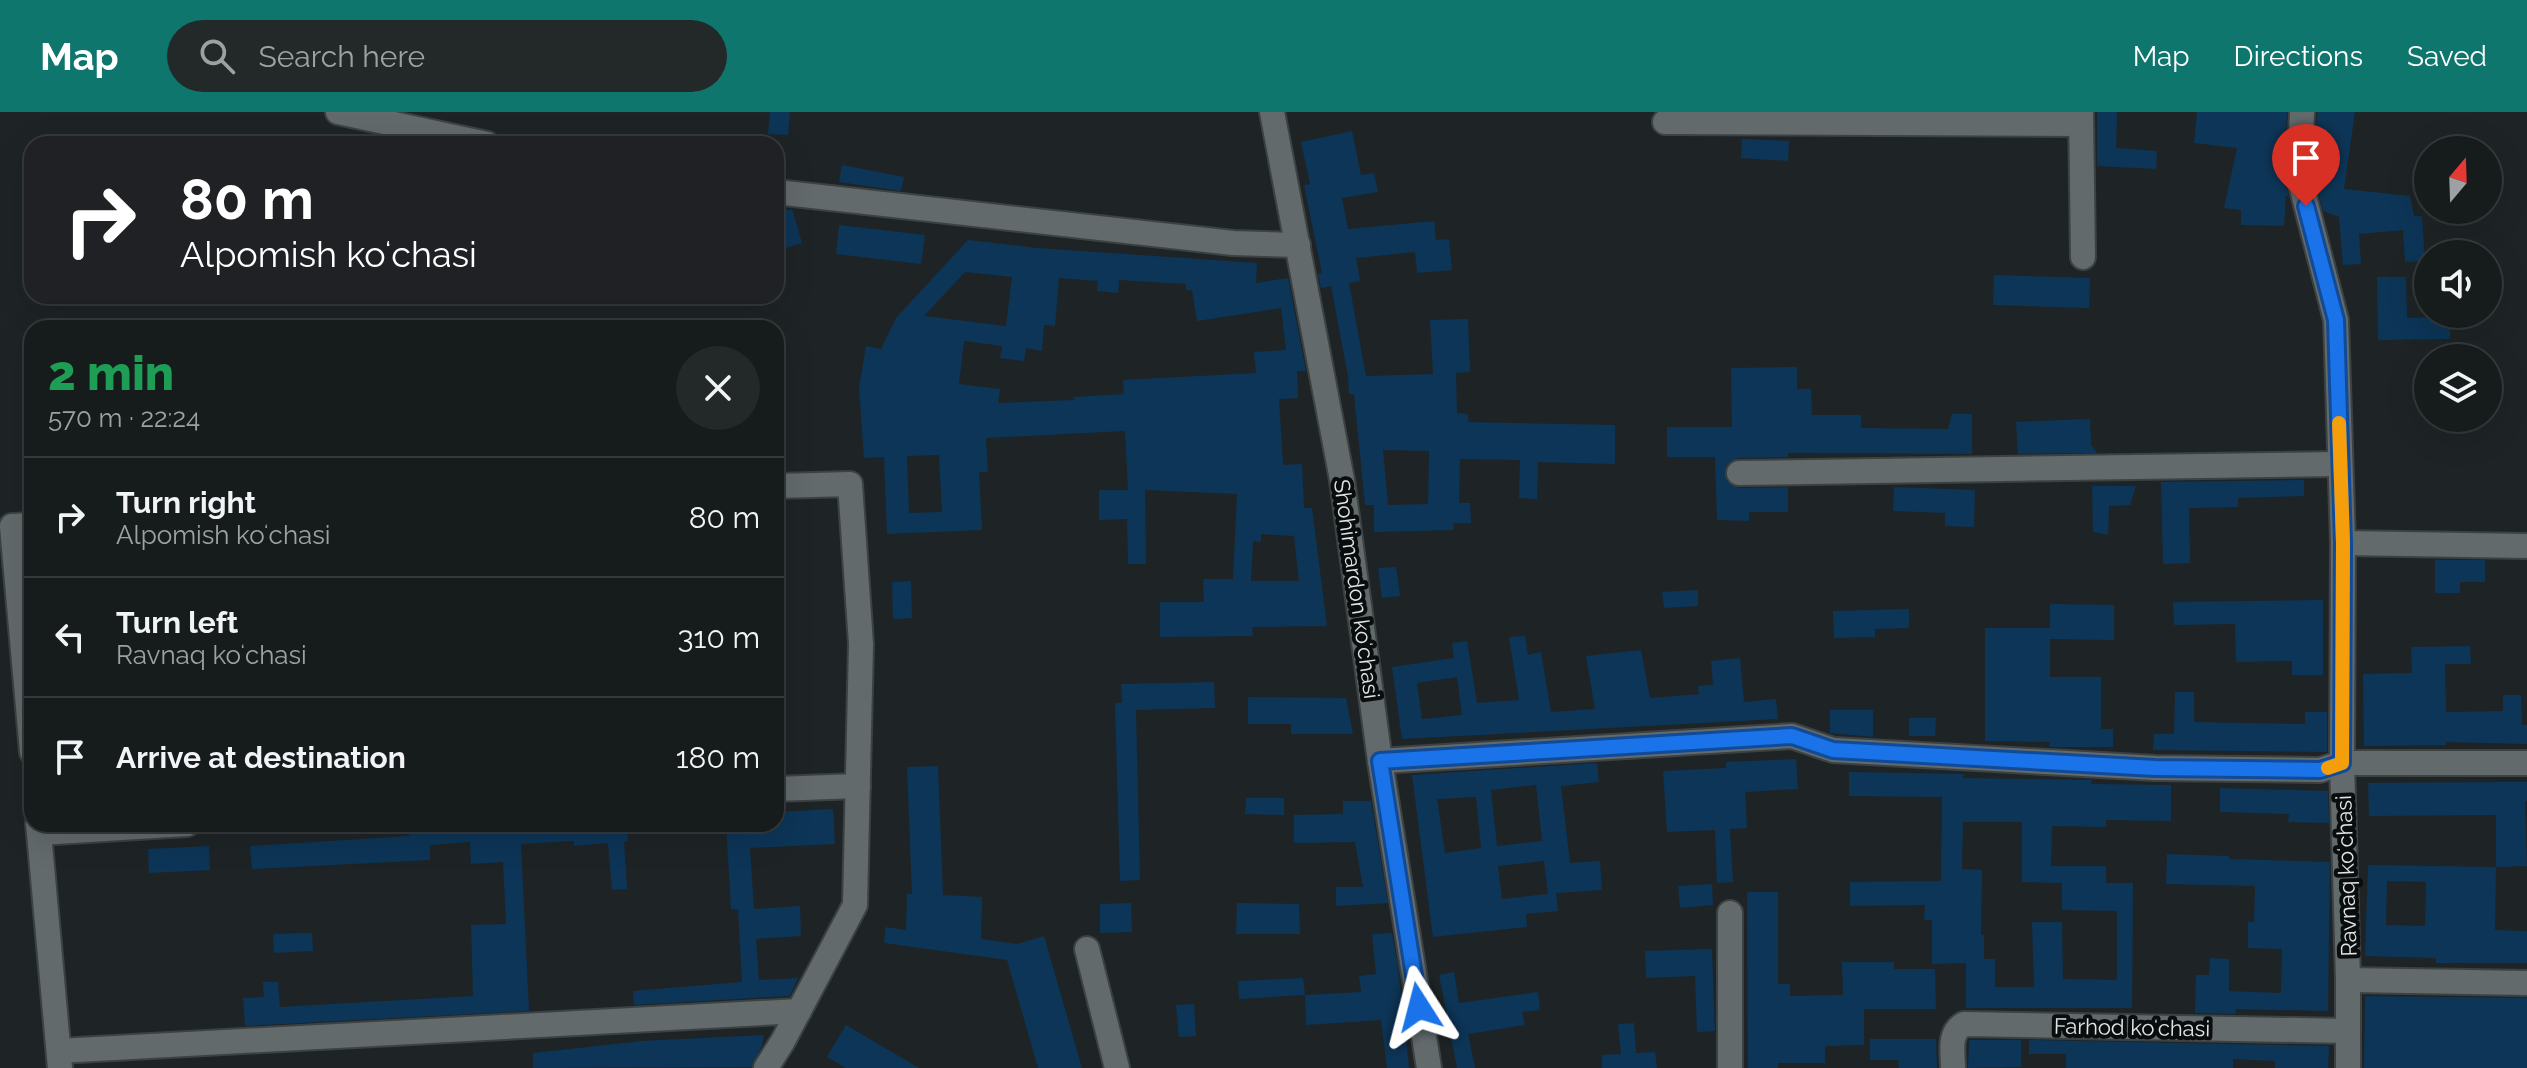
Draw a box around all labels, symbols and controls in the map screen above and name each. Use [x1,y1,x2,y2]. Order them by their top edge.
search box [167,20,727,92]
text: Map [40,34,119,79]
icon: search [195,34,239,78]
text: Search here [259,39,425,74]
text: Map [2133,40,2190,73]
text: Directions [2234,40,2363,73]
text: Saved [2407,40,2487,73]
pin [2272,124,2340,206]
icon: arrive [2284,136,2328,180]
north arrow [2414,136,2502,224]
map controls [2414,136,2502,432]
text: 80 m [180,166,314,232]
icon: right [48,168,152,272]
text: Alpomish koʻchasi [180,233,477,275]
button: sound [2414,240,2502,328]
button: layers [2414,344,2502,432]
text: 2 min [48,345,174,401]
button: close [676,346,760,430]
text: 570 m · 22:24 [48,403,200,433]
street label: Shohimardon koʻchasi [1329,477,1385,701]
text: Turn right [116,485,256,520]
icon: right [48,495,92,539]
text: 80 m [689,500,760,535]
text: Alpomish koʻchasi [116,520,330,550]
text: Turn left [116,605,238,640]
icon: left [48,615,92,659]
text: 310 m [678,620,760,655]
text: Ravnaq koʻchasi [116,640,307,670]
icon: arrive [48,735,92,779]
text: Arrive at destination [116,740,406,775]
text: 180 m [676,740,760,775]
street label: Ravnaq koʻchasi [2330,795,2362,957]
position arrow [1377,965,1461,1049]
street label: Farhod koʻchasi [2054,1013,2210,1041]

